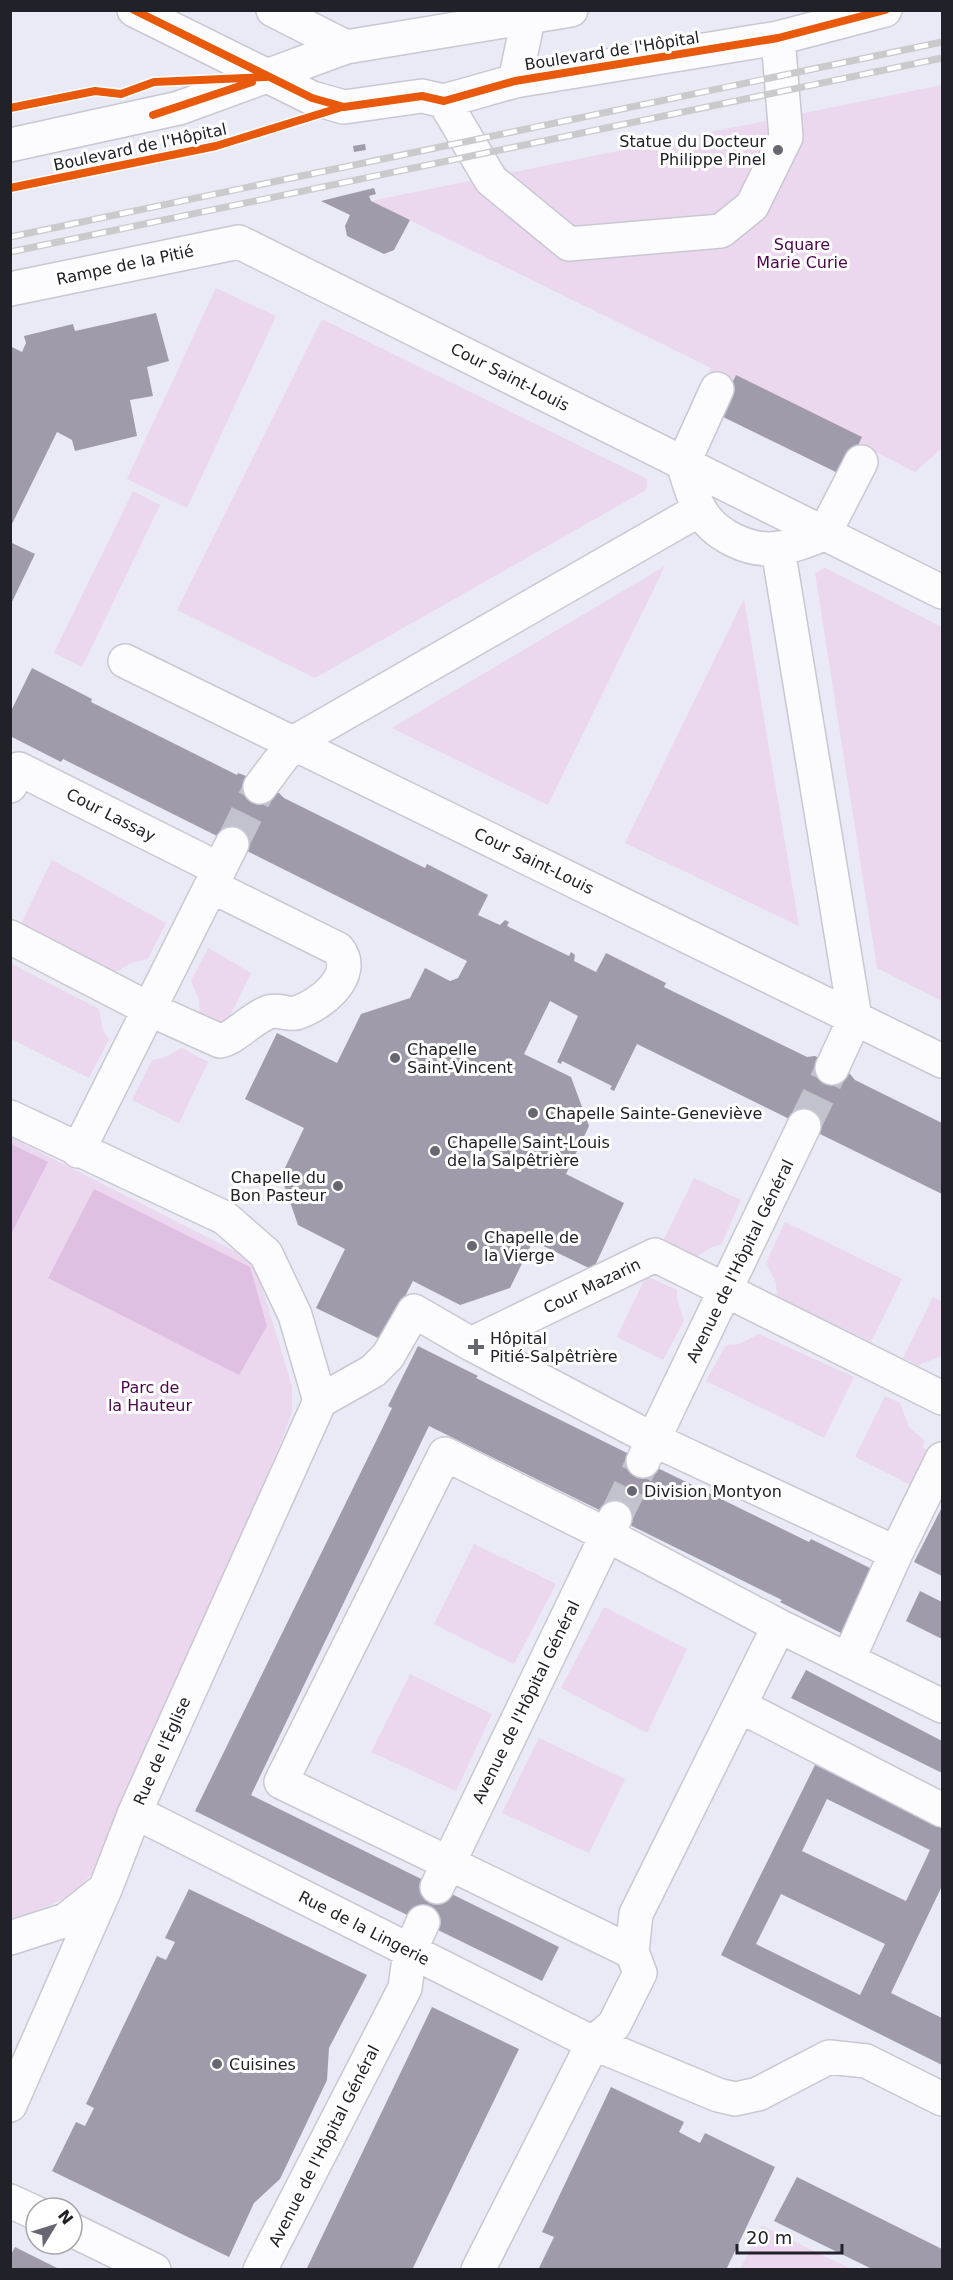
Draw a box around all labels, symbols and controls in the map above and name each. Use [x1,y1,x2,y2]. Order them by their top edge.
street label: Boulevard de l'Hôpital [523,28,701,74]
street label: Boulevard de l'Hôpital [52,119,228,175]
place label: Statue du Docteur Philippe Pinel [619,132,766,169]
marker: Statue du Docteur Philippe Pinel [771,143,785,157]
park label: Square Marie Curie [756,235,848,272]
street label: Rampe de la Pitié [55,241,195,289]
street label: Cour Saint-Louis [447,339,573,415]
street label: Cour Lassay [63,784,159,846]
street label: Cour Saint-Louis [471,824,597,898]
place label: Chapelle Saint-Vincent [407,1040,513,1077]
marker: Chapelle Saint-Vincent [388,1051,402,1065]
place label: Chapelle Sainte-Geneviève [545,1104,762,1123]
marker: Chapelle Sainte-Geneviève [526,1106,540,1120]
place label: Chapelle Saint-Louis de la Salpêtrière [447,1133,610,1170]
marker: Chapelle Saint-Louis de la Salpêtrière [428,1144,442,1158]
street label: Avenue de l'Hôpital Général [682,1156,798,1366]
place label: Chapelle du Bon Pasteur [230,1168,326,1205]
marker: Chapelle du Bon Pasteur [331,1179,345,1193]
place label: Chapelle de la Vierge [484,1228,579,1265]
marker: Chapelle de la Vierge [465,1239,479,1253]
street label: Cour Mazarin [540,1254,644,1318]
place label: Hôpital Pitié-Salpêtrière [490,1329,618,1366]
marker: Hôpital Pitié-Salpêtrière [467,1338,485,1356]
park label: Parc de la Hauteur [108,1378,192,1415]
place label: Division Montyon [644,1482,782,1501]
marker: Division Montyon [625,1484,639,1498]
street label: Avenue de l'Hôpital Général [468,1597,584,1807]
street label: Rue de l'Église [130,1694,194,1808]
street label: Rue de la Lingerie [295,1887,433,1969]
street label: Avenue de l'Hôpital Général [265,2042,383,2250]
place label: Cuisines [229,2055,296,2074]
marker: Cuisines [210,2057,224,2071]
north arrow [24,2196,84,2256]
text: N [54,2206,77,2228]
scale bar [737,2217,842,2255]
text: 20 m [746,2227,792,2248]

